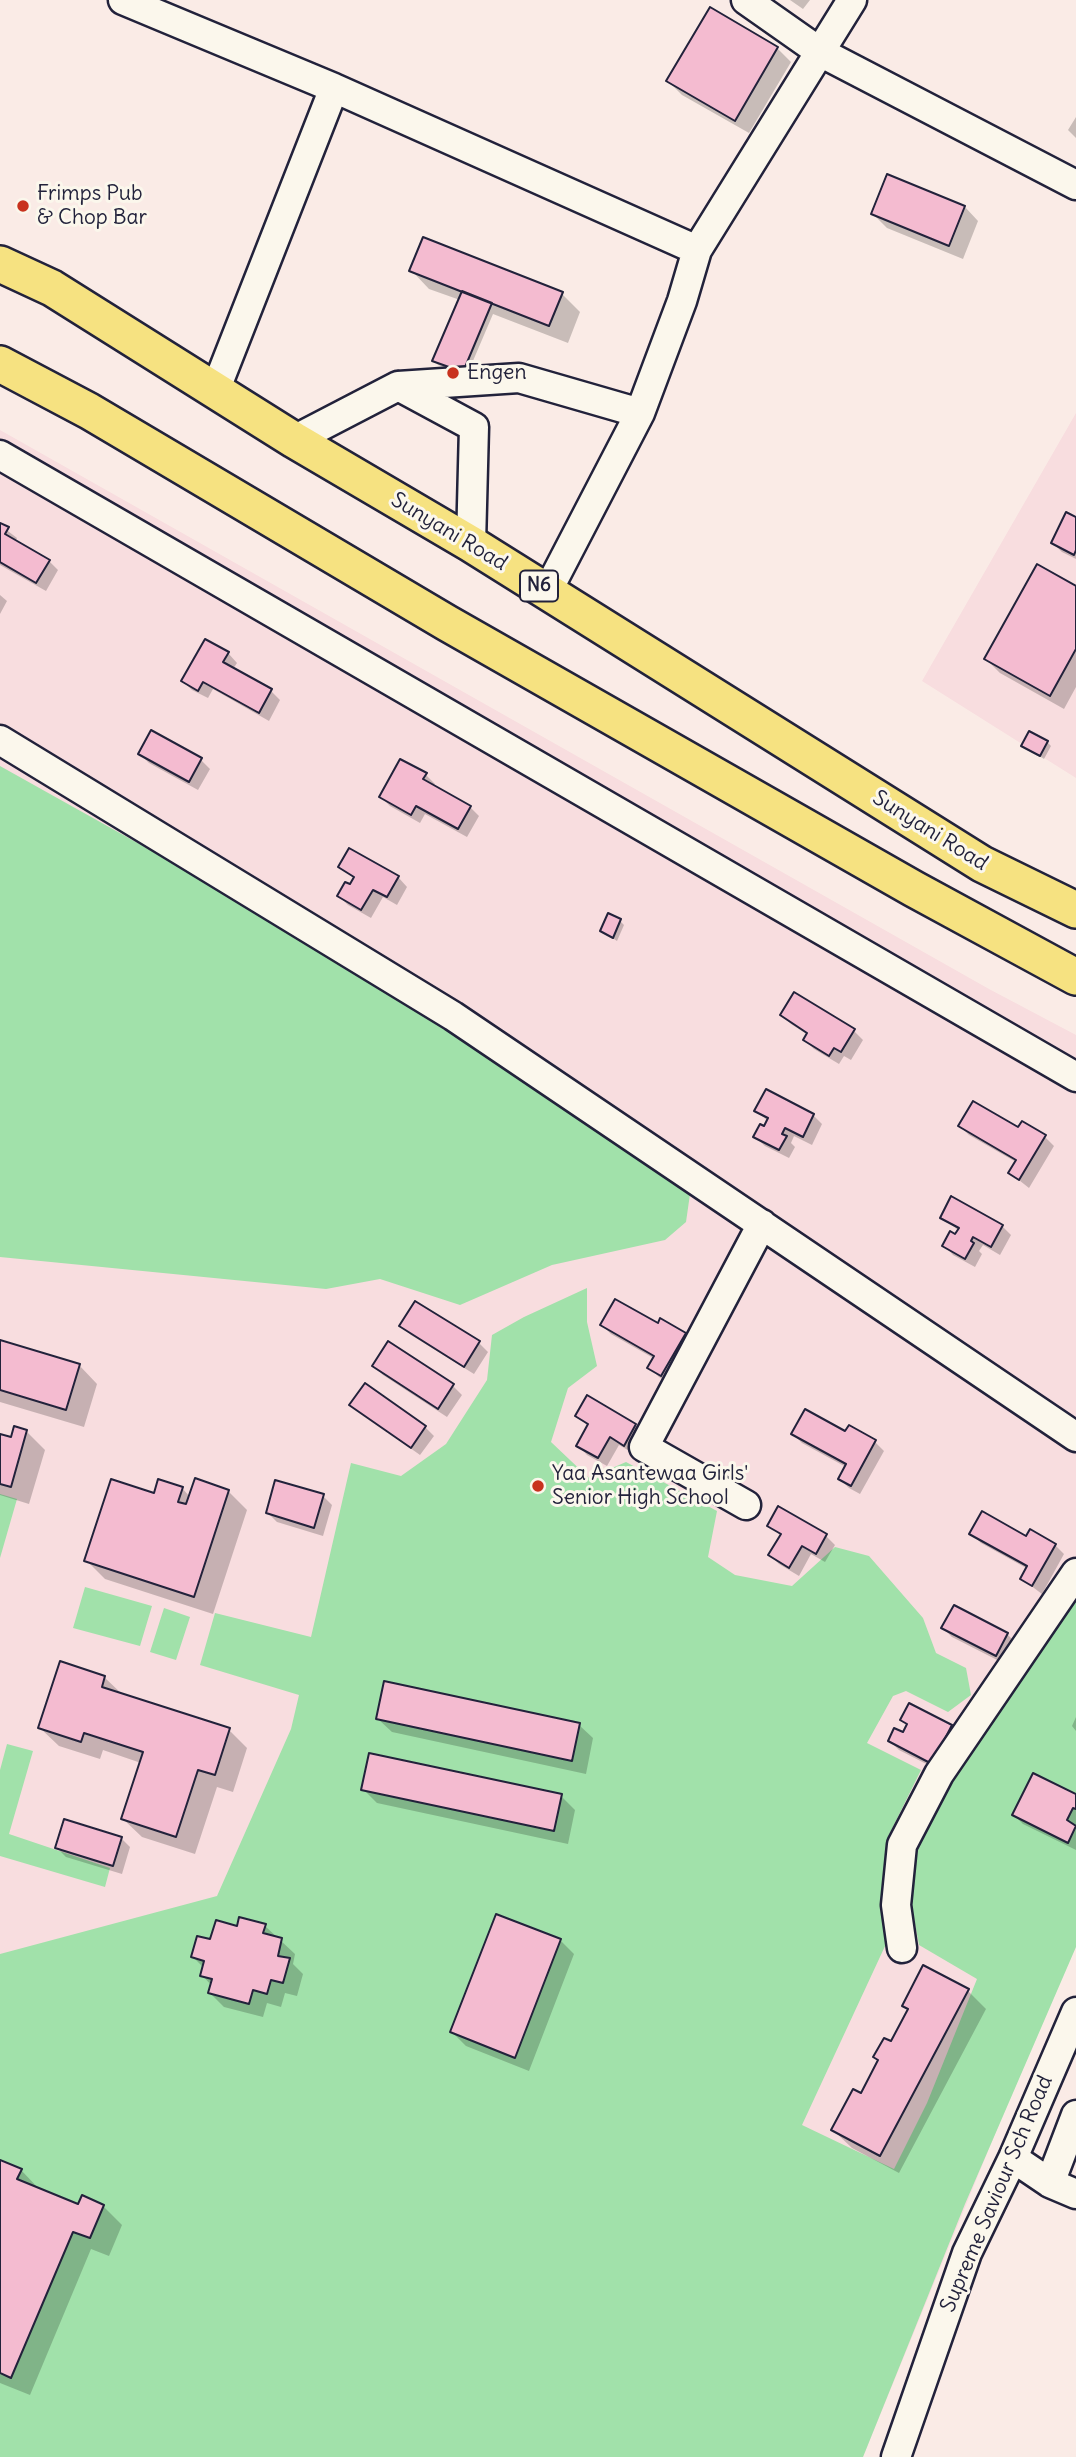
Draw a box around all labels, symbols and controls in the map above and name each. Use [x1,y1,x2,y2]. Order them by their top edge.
place label: Frimps Pub & Chop Bar [37,181,147,231]
marker: Frimps Pub & Chop Bar [15,198,31,214]
place label: Engen [467,360,527,386]
marker: Engen [445,365,461,381]
street label: Sunyani Road [386,487,512,577]
road number: N6 [520,570,558,601]
street label: Sunyani Road [868,786,992,876]
place label: Yaa Asantewaa Girls' Senior High School [552,1461,748,1511]
marker: Yaa Asantewaa Girls' Senior High School [530,1478,546,1494]
street label: Supreme Saviour Sch Road [936,2072,1058,2316]

